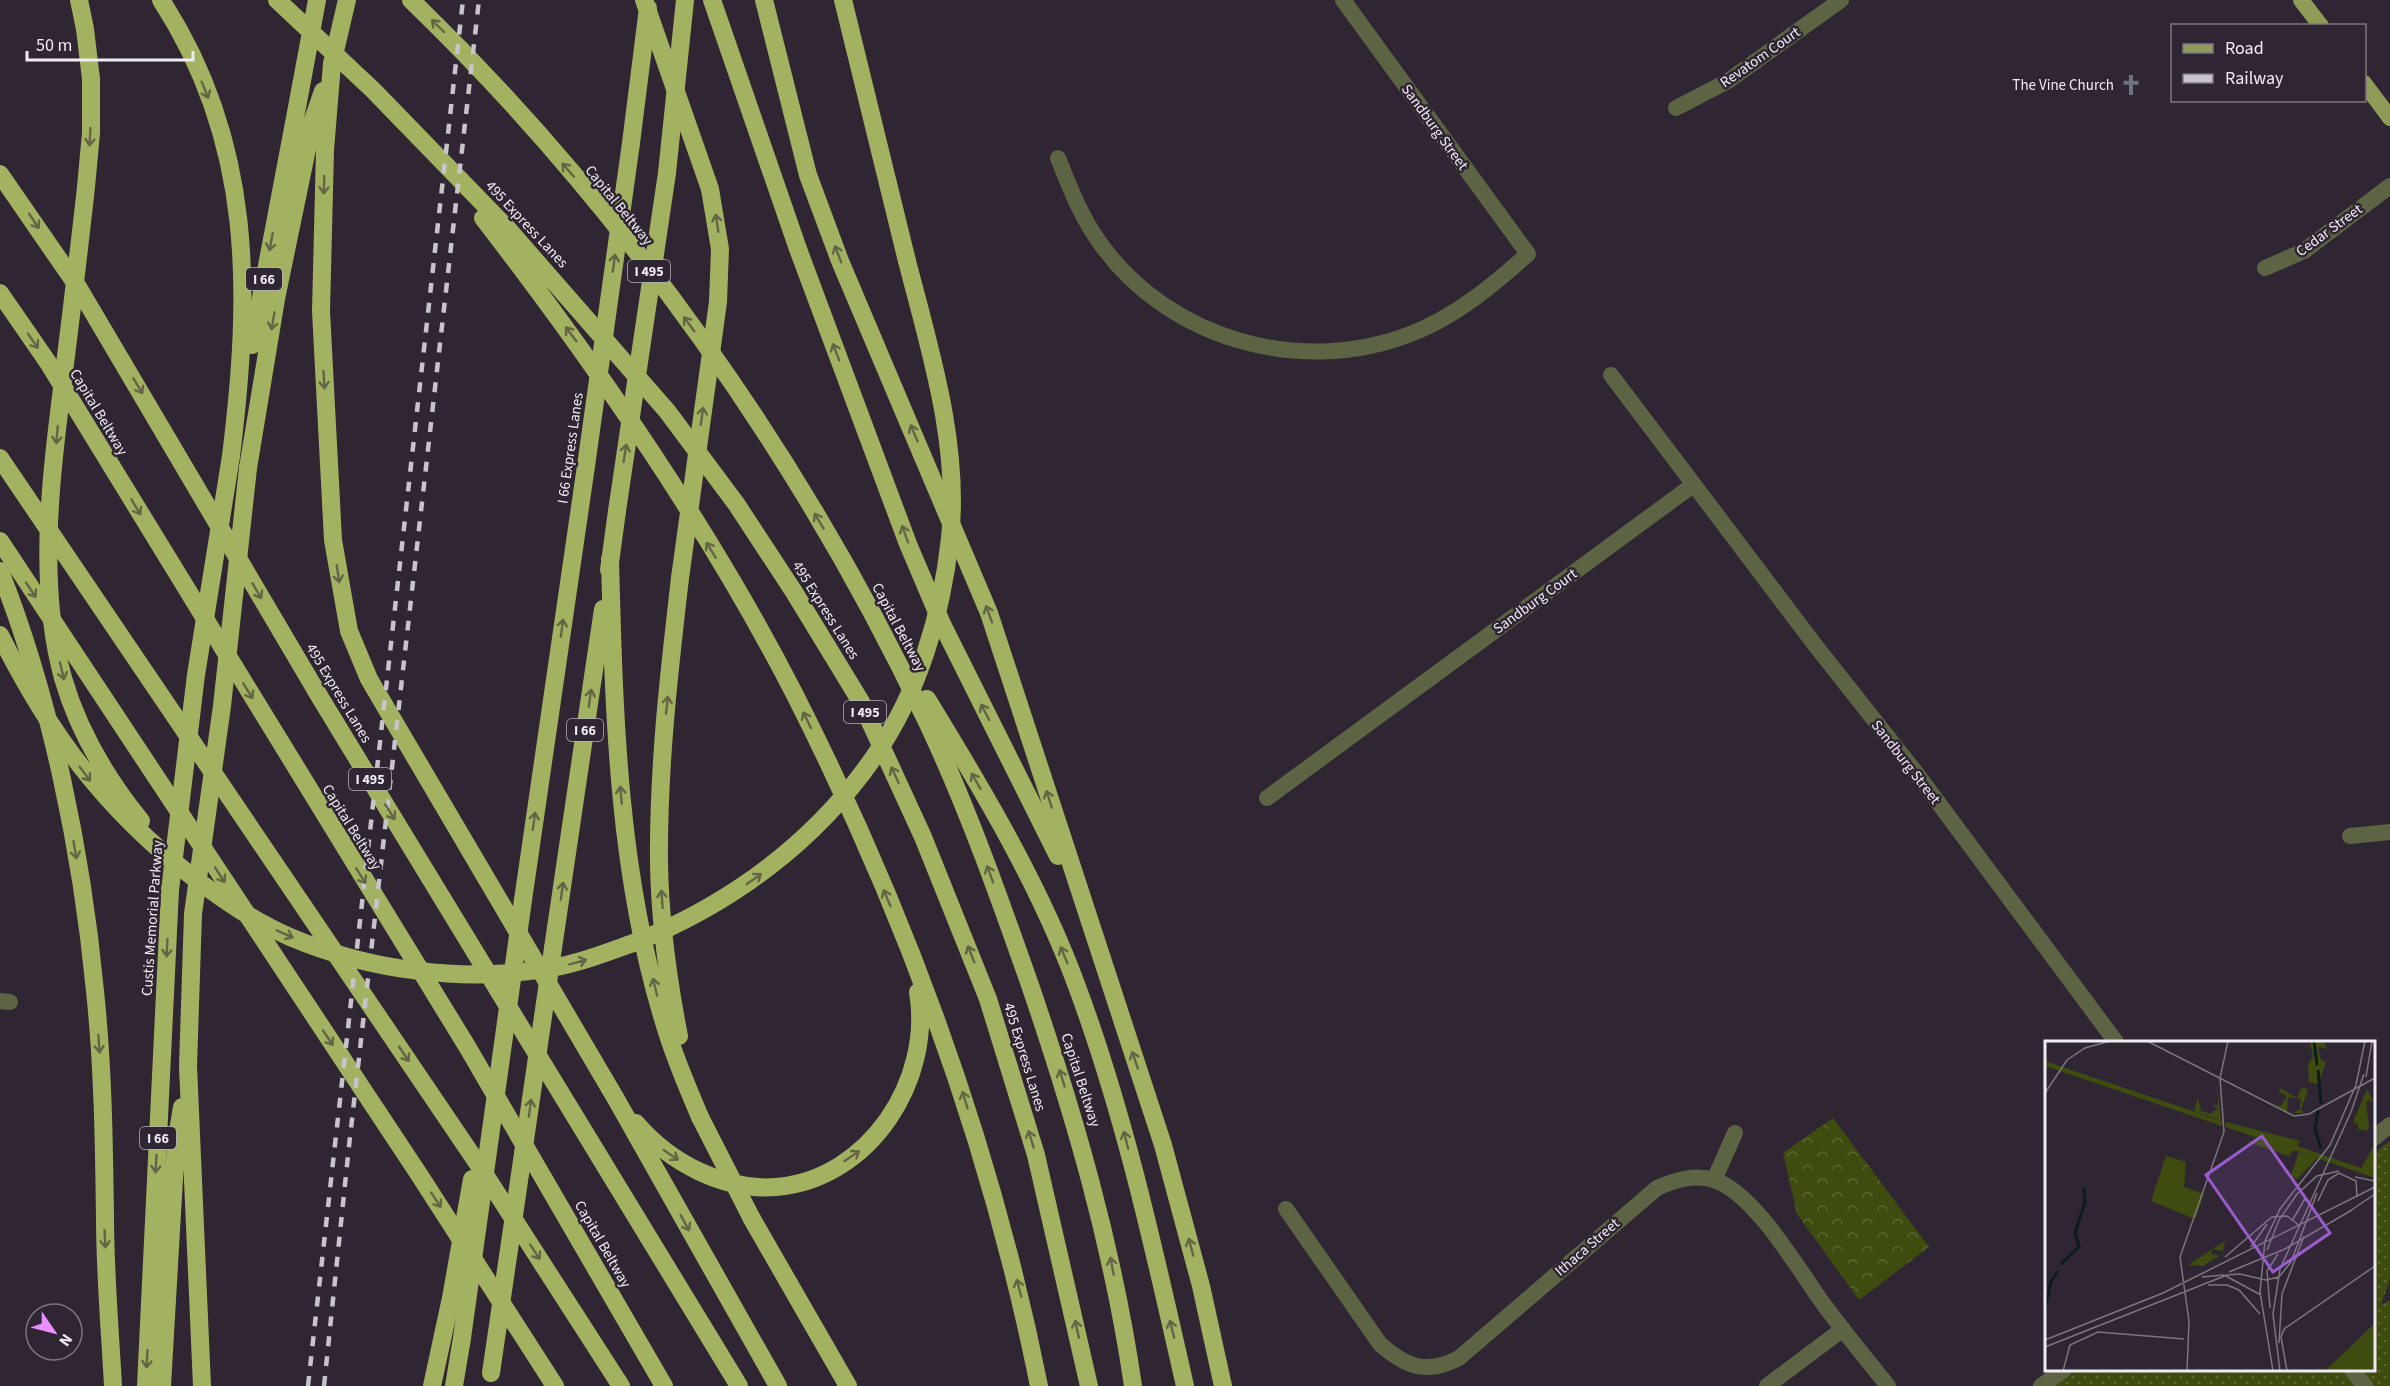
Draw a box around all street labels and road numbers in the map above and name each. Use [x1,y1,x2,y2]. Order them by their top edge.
street label: Revatom Court [1716,22,1805,93]
street label: Sandburg Street [1396,80,1473,175]
street label: Capital Beltway [580,161,657,250]
street label: 495 Express Lanes [481,176,573,273]
street label: Cedar Street [2292,199,2367,262]
road number: I 495 [628,260,670,282]
road number: I 66 [246,268,282,290]
street label: Capital Beltway [64,365,133,460]
street label: I 66 Express Lanes [552,391,589,505]
street label: 495 Express Lanes [787,557,864,664]
street label: Sandburg Court [1489,564,1582,639]
street label: Capital Beltway [866,579,931,675]
street label: 495 Express Lanes [301,640,377,747]
road number: I 495 [844,701,886,723]
street label: Sandburg Street [1866,716,1945,809]
road number: I 66 [567,719,603,741]
road number: I 495 [349,768,391,790]
street label: Capital Beltway [317,780,386,874]
street label: Custis Memorial Parkway [137,839,168,997]
street label: 495 Express Lanes [998,1000,1051,1114]
street label: Capital Beltway [1055,1030,1106,1130]
road number: I 66 [140,1127,176,1149]
street label: Capital Beltway [569,1197,636,1292]
street label: Ithaca Street [1550,1213,1624,1281]

